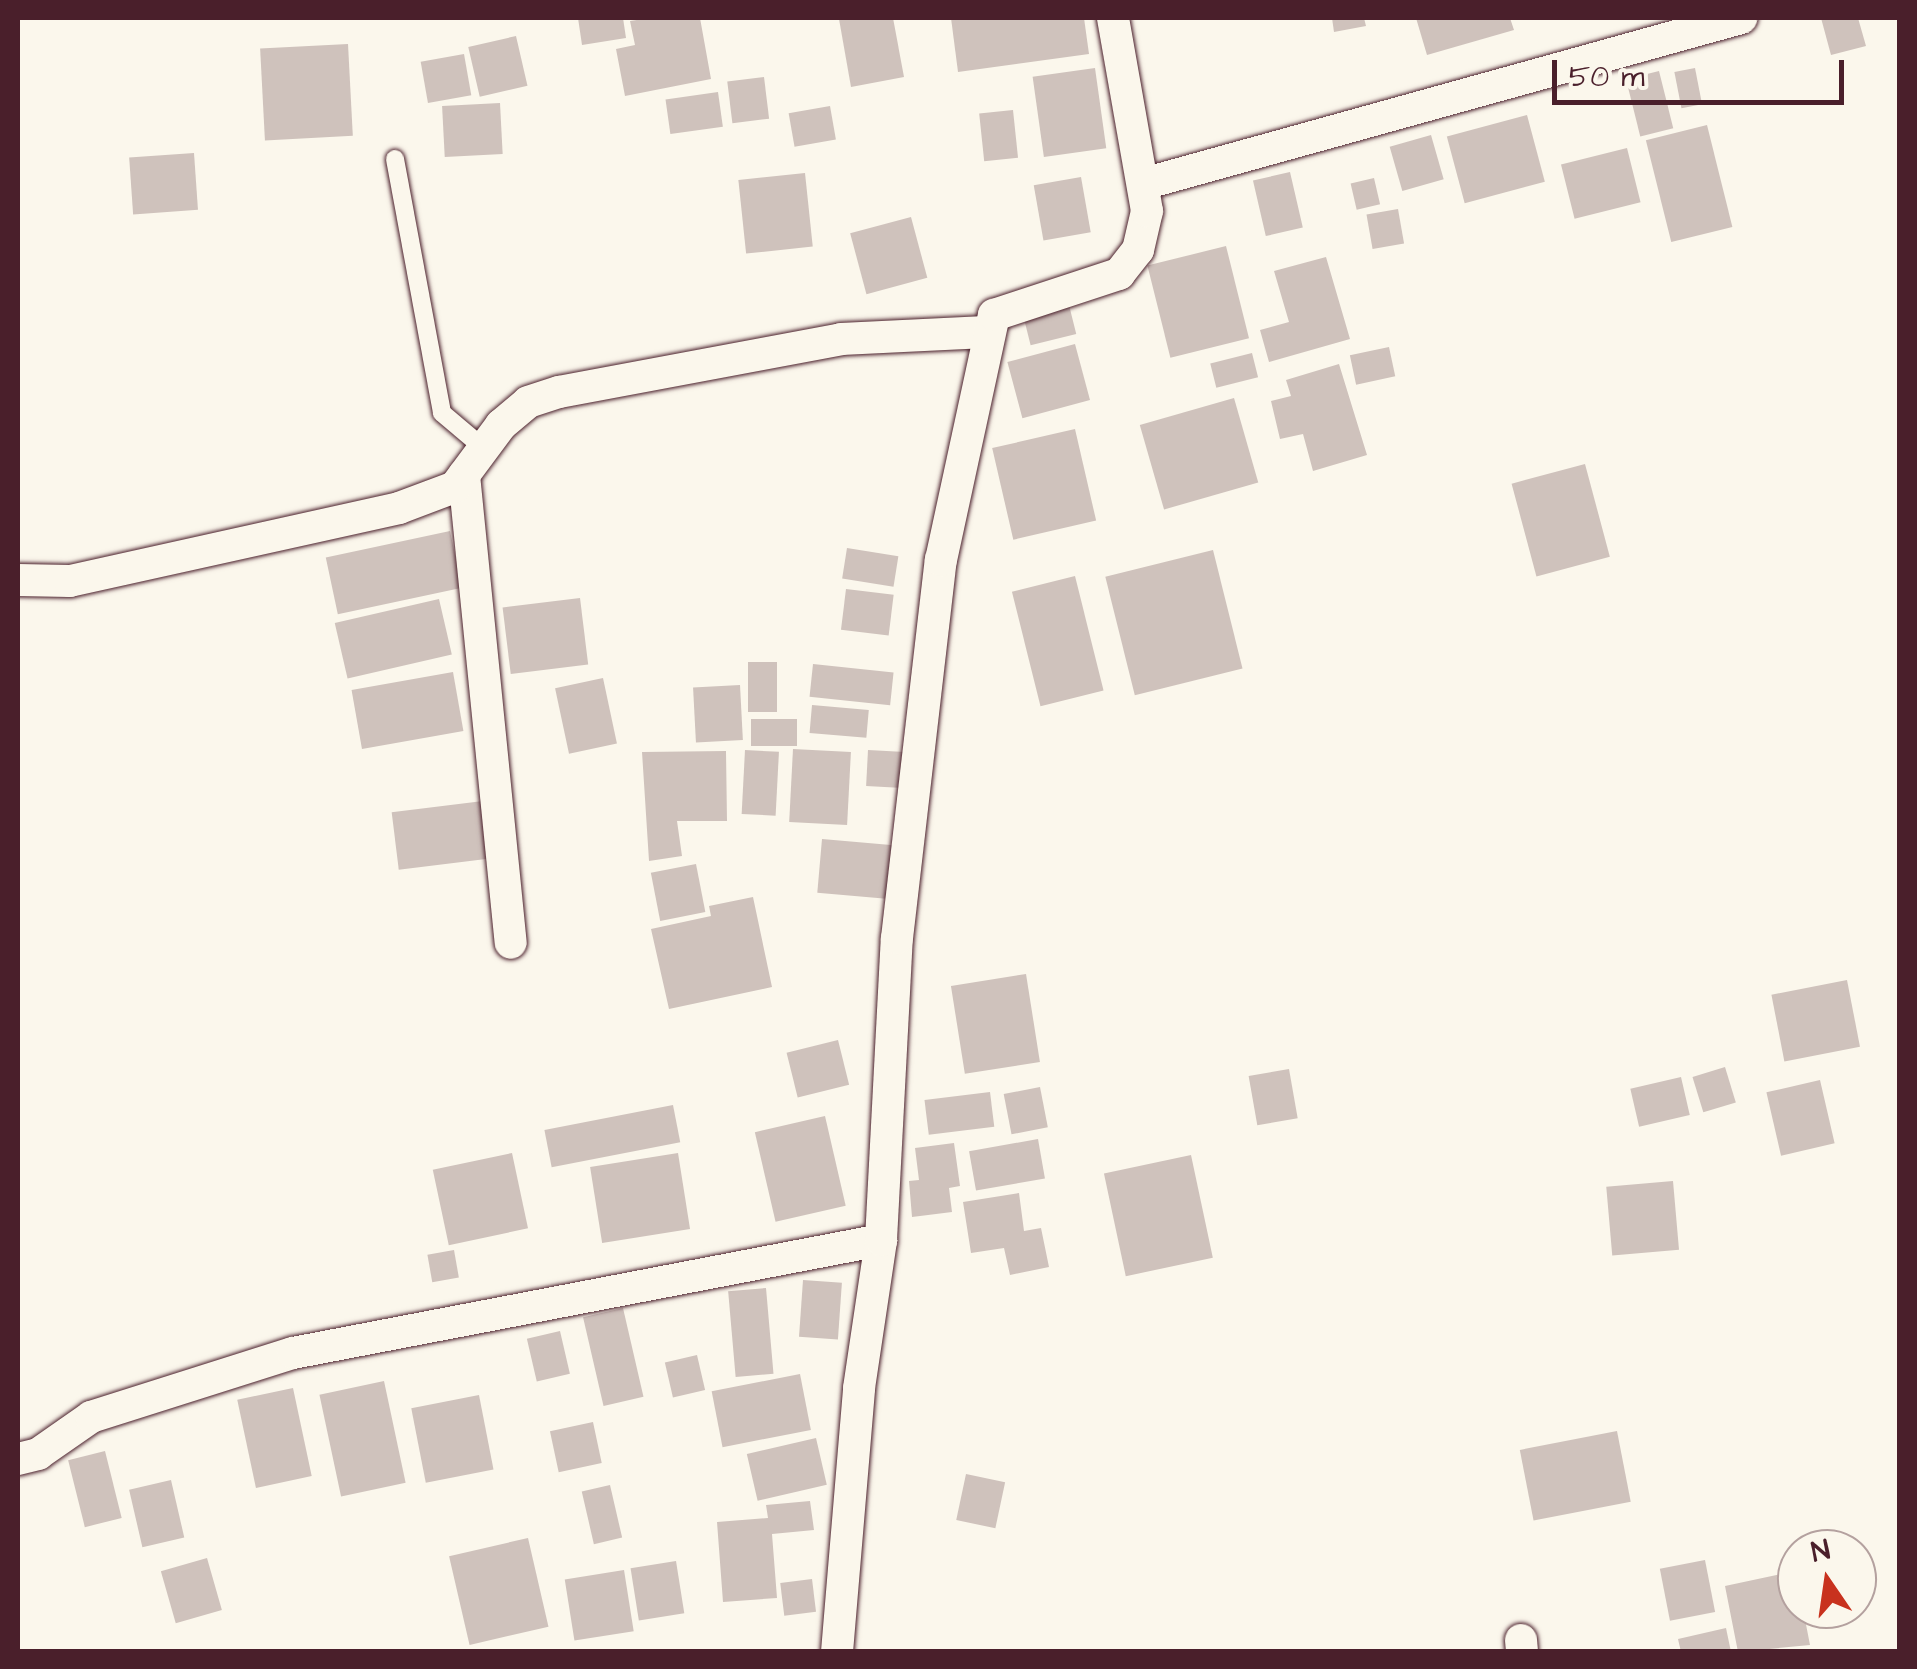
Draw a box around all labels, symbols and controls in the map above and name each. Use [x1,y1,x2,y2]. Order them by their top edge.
scale bar [1557,40,1850,102]
text: 50 m [1569,56,1645,98]
north arrow [1777,1529,1877,1629]
text: N [1808,1530,1834,1572]

